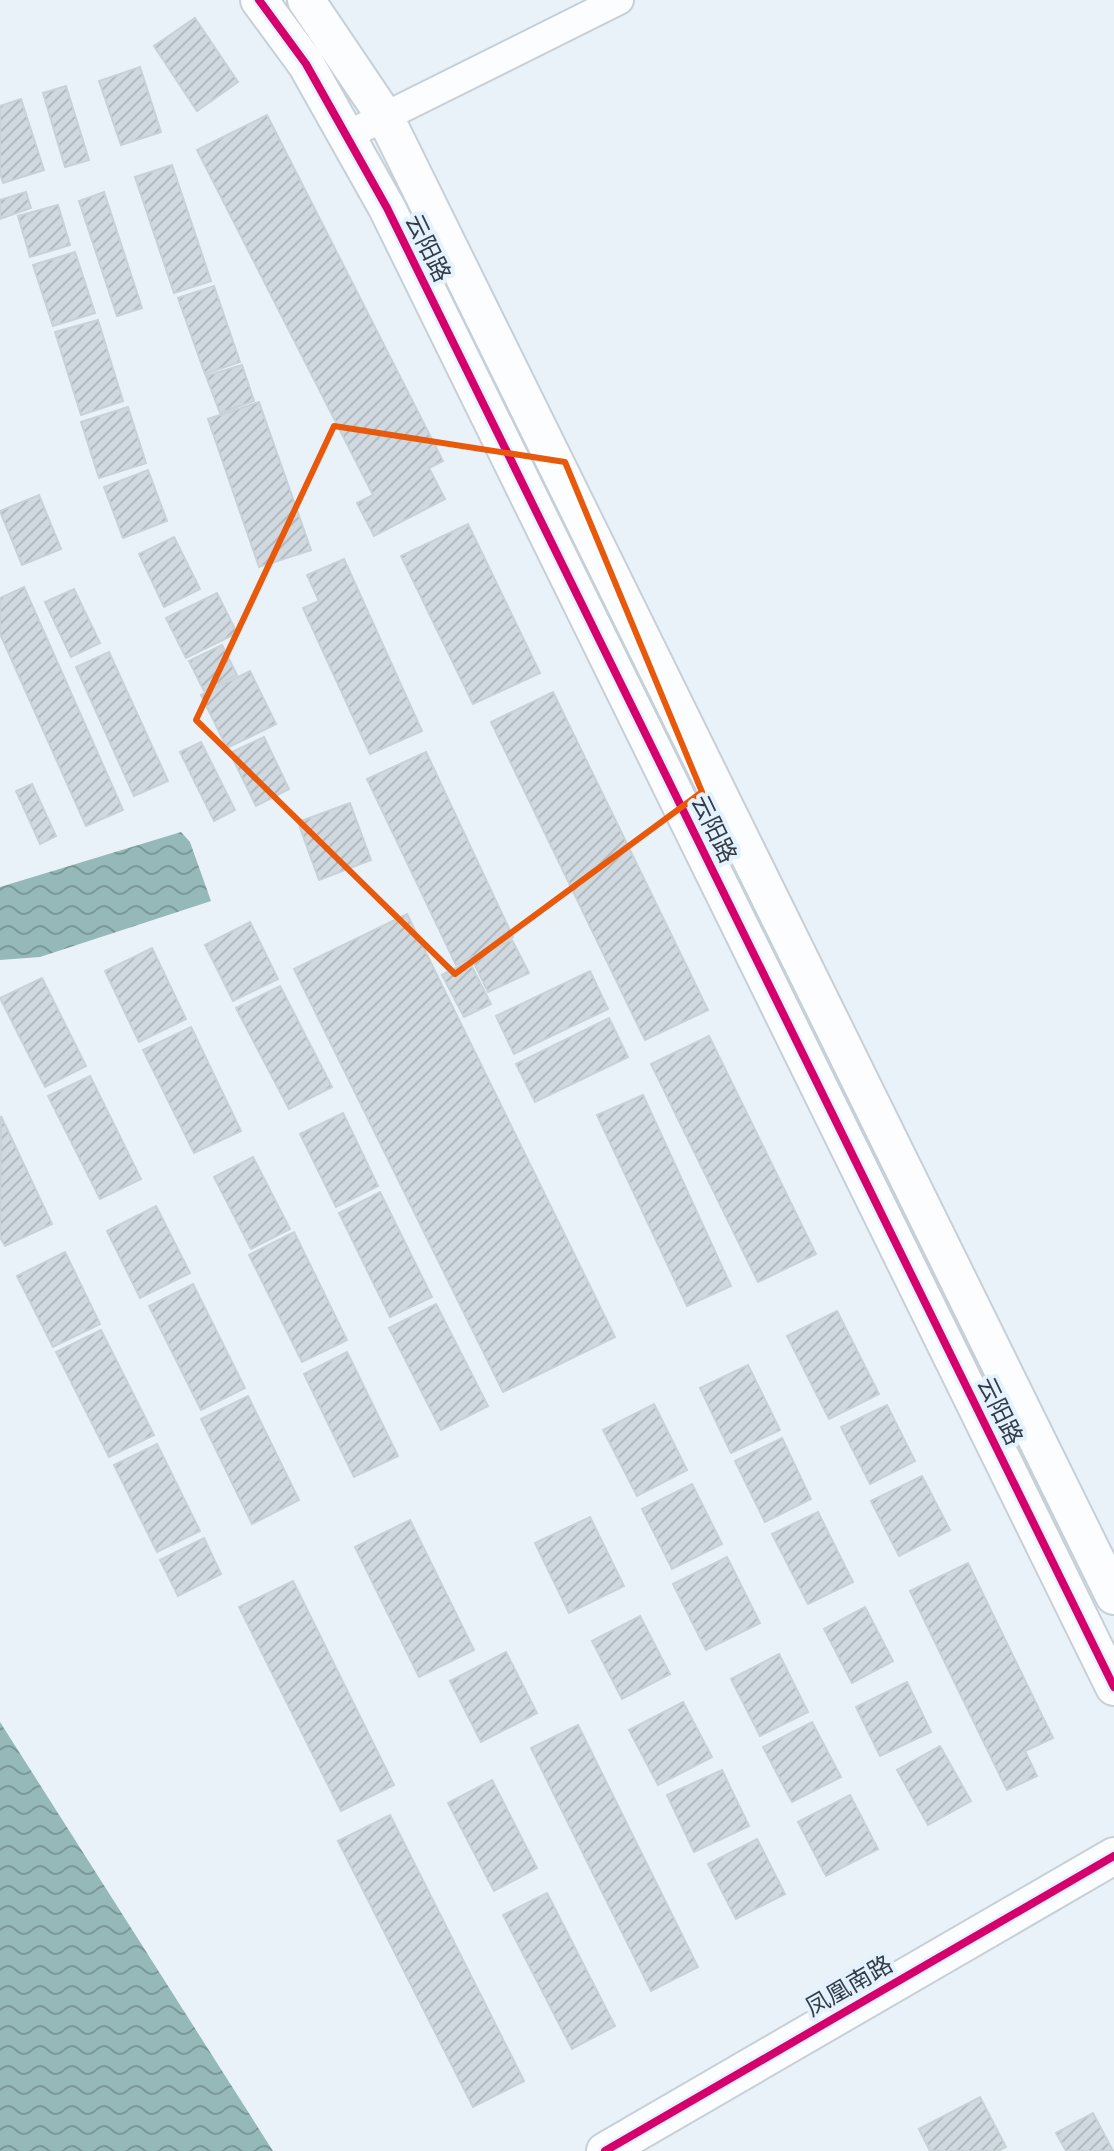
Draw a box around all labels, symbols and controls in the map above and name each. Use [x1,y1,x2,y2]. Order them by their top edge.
street label: 云阳路 [400,210,456,286]
street label: 云阳路 [686,791,742,867]
street label: 云阳路 [972,1373,1028,1449]
street label: 凤凰南路 [800,1950,898,2022]

